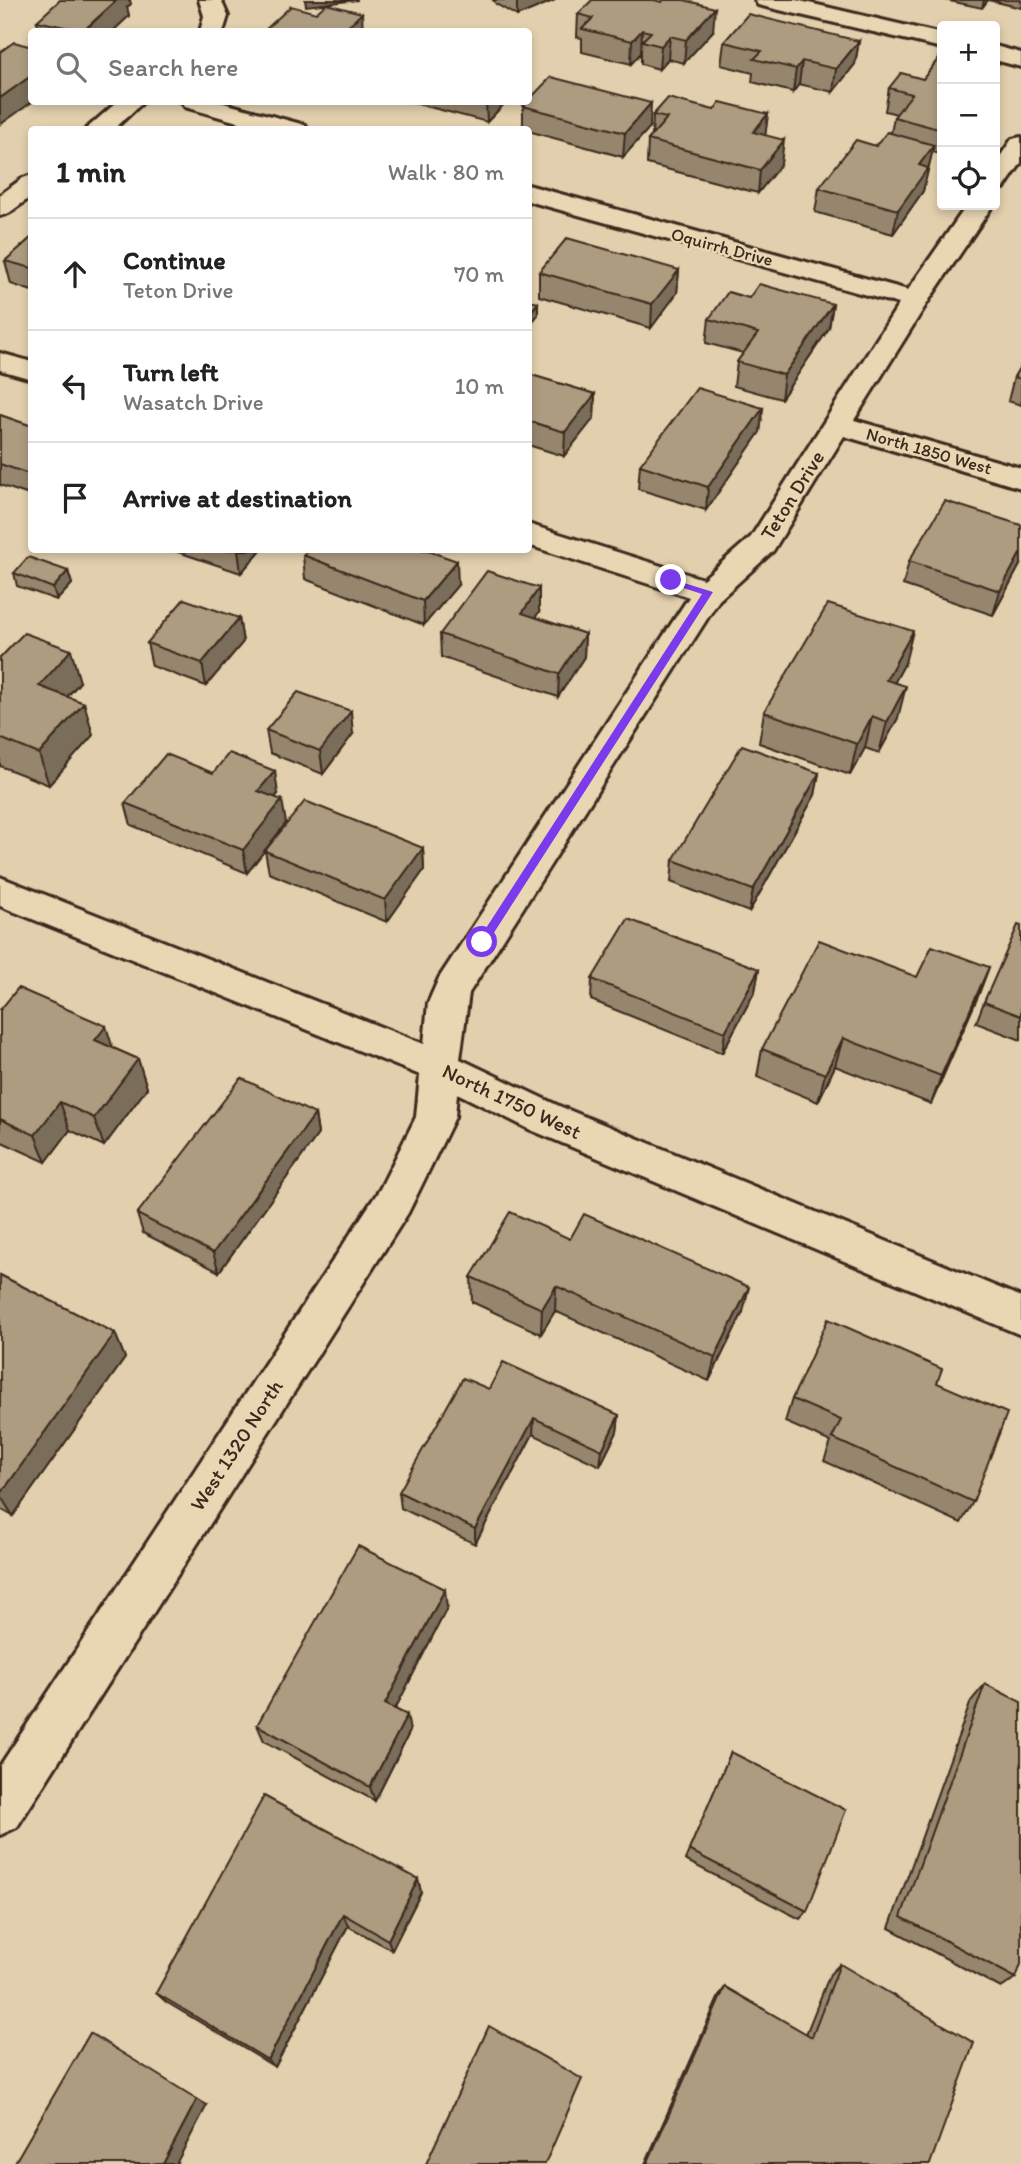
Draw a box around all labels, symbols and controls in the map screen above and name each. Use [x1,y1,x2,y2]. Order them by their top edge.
map controls [937,21,1000,210]
button: + [937,21,1000,84]
search box [28,28,532,105]
icon: search [52,48,90,86]
text: Search here [108,51,238,83]
button: − [937,84,1000,147]
button: locate [937,147,1000,210]
text: 1 min [56,153,126,190]
text: Walk · 80 m [388,158,504,186]
street label: Oquirrh Drive [669,223,775,271]
text: Continue [123,244,226,276]
icon: ahead [56,255,94,293]
text: 70 m [454,260,504,288]
text: Teton Drive [123,276,234,304]
text: Turn left [123,356,219,388]
icon: left [56,367,94,405]
text: 10 m [455,372,504,400]
text: Wasatch Drive [123,388,264,416]
street label: North 1850 West [864,423,995,480]
street label: Teton Drive [755,446,829,544]
icon: arrive [56,479,94,517]
text: Arrive at destination [123,482,352,514]
route end [655,564,686,595]
route start [466,926,497,957]
street label: North 1750 West [439,1058,586,1144]
street label: West 1320 North [184,1375,288,1515]

